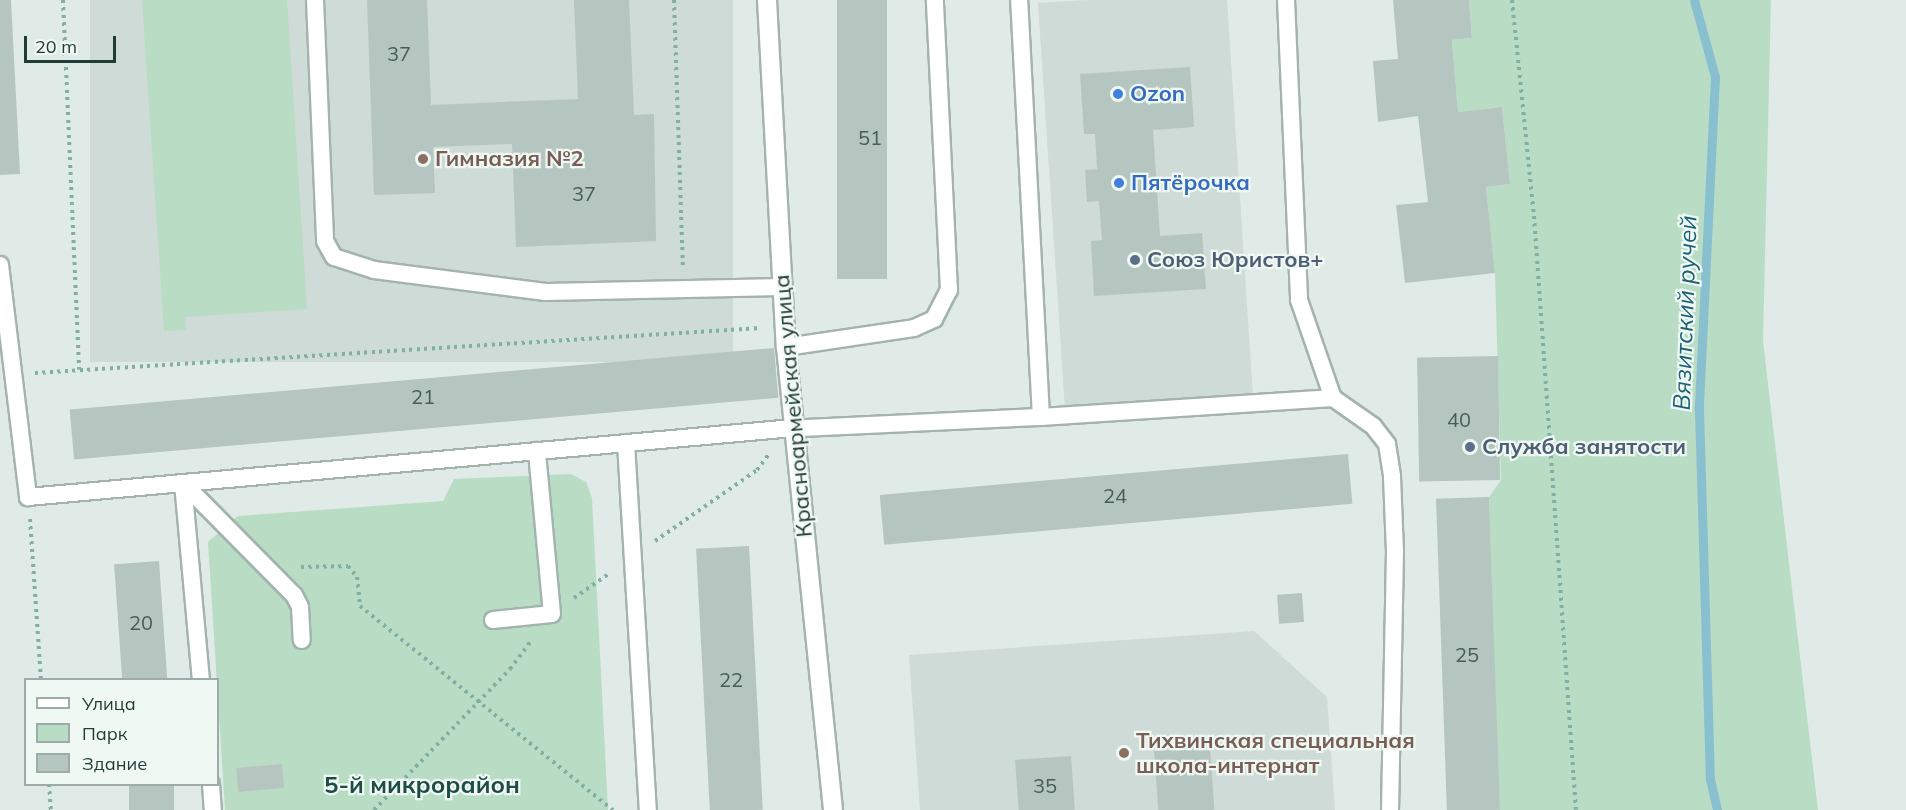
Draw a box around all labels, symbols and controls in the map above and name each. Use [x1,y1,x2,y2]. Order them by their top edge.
scale bar [27,24,118,62]
text: 20 m [35,35,77,58]
house number: 37 [387,41,411,65]
place label: Ozon [1130,81,1185,107]
marker: Ozon [1111,87,1125,101]
house number: 51 [858,125,882,149]
place label: Гимназия №2 [435,146,584,172]
marker: Гимназия №2 [416,152,430,166]
place label: Пятёрочка [1131,170,1250,196]
marker: Пятёрочка [1112,176,1126,190]
house number: 37 [572,181,596,205]
water label: Вязитский ручей [1667,215,1703,411]
place label: Союз Юристов+ [1147,247,1324,273]
marker: Союз Юристов+ [1128,253,1142,267]
street label: Красноармейская улица [768,274,818,538]
house number: 21 [411,384,435,408]
house number: 40 [1447,407,1471,431]
place label: Служба занятости [1482,434,1686,460]
marker: Служба занятости [1463,440,1477,454]
house number: 24 [1103,483,1127,507]
house number: 20 [129,610,153,634]
house number: 25 [1455,642,1479,666]
house number: 22 [719,667,743,691]
legend [24,678,219,786]
text: Улица [82,692,136,715]
text: Парк [82,722,127,745]
place label: Тихвинская специальная школа-интернат [1136,727,1415,778]
marker: Тихвинская специальная школа-интернат [1117,746,1131,760]
text: Здание [82,752,147,775]
district label: 5-й микрорайон [324,771,520,799]
house number: 35 [1033,773,1057,797]

